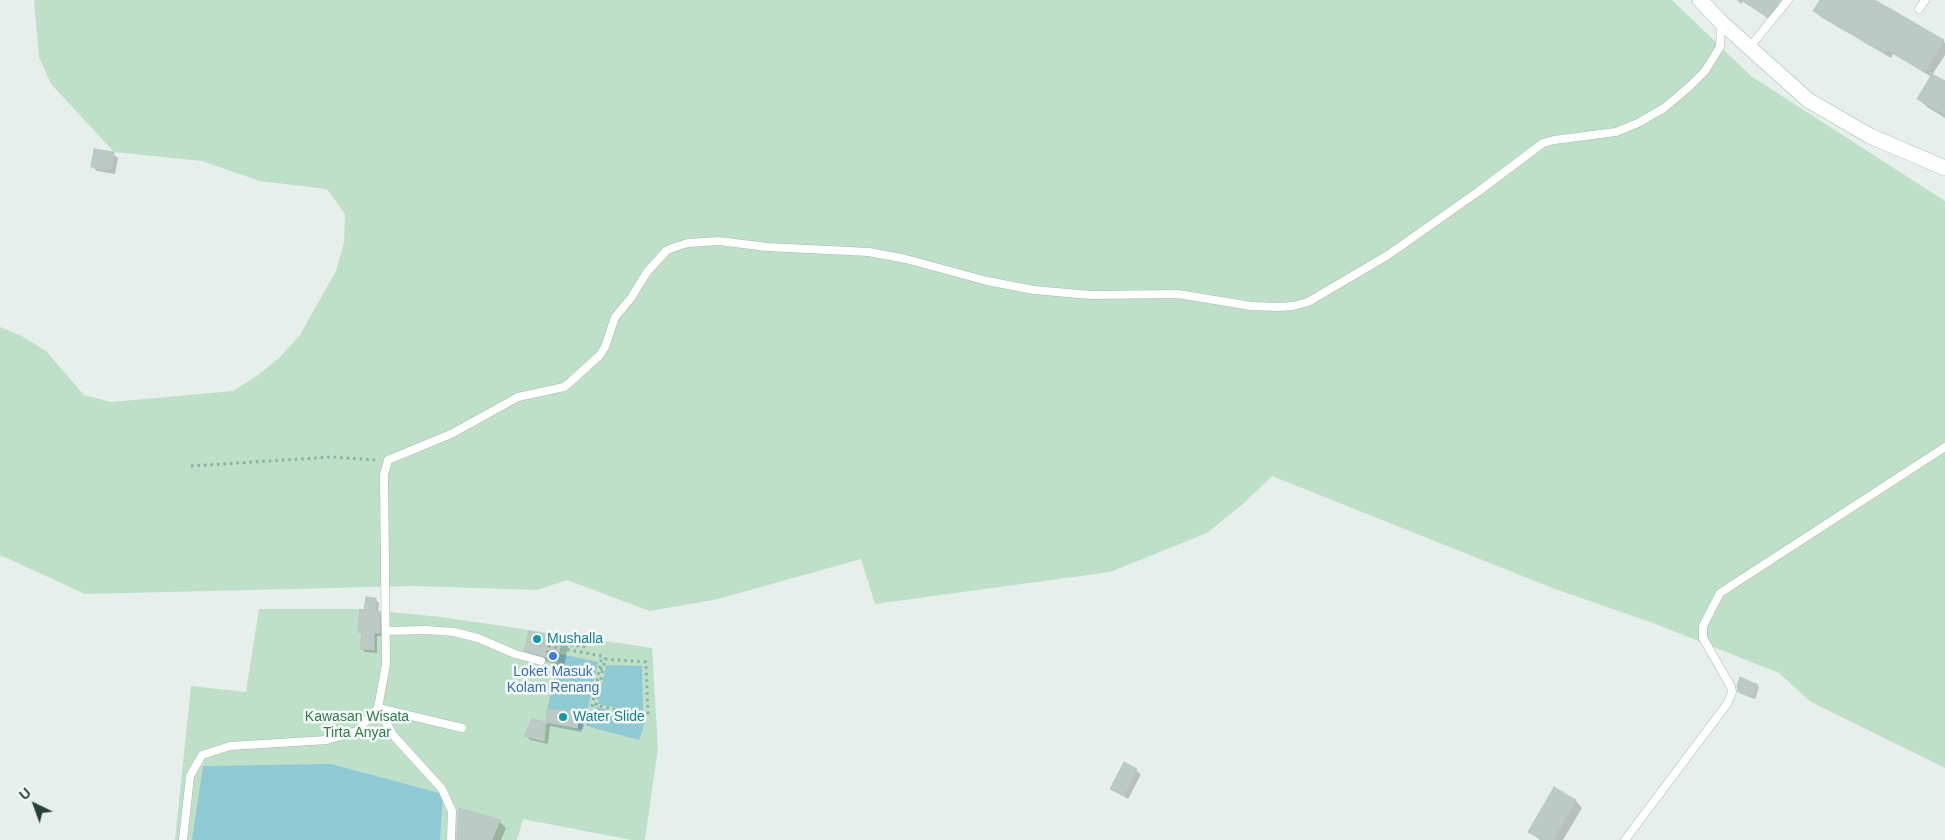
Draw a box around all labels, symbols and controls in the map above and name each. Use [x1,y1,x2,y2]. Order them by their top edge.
place label: Mushalla [547,631,603,647]
marker: Mushalla [531,633,543,645]
marker: Loket Masuk Kolam Renang [547,650,559,662]
place label: Loket Masuk Kolam Renang [507,664,599,696]
park label: Kawasan Wisata Tirta Anyar [305,709,409,742]
place label: Water Slide [573,709,645,725]
marker: Water Slide [557,711,569,723]
north arrow [10,780,60,830]
text: U [16,785,34,803]

